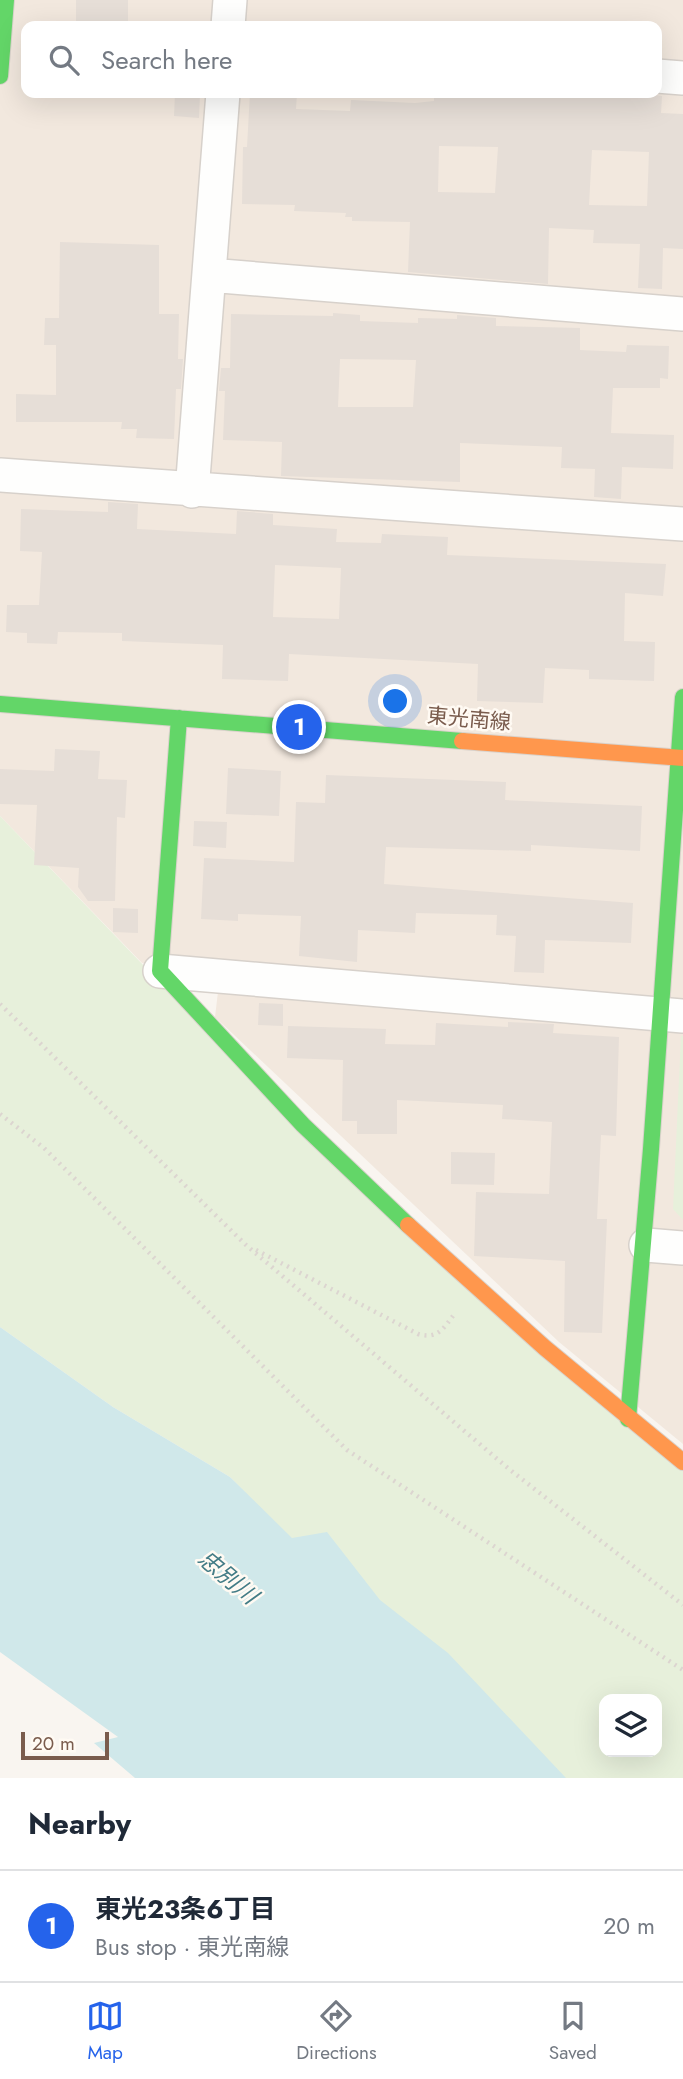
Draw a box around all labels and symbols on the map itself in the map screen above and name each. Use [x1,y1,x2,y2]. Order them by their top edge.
your location [378,684,412,718]
street label: 東光南線 [426,700,512,738]
pin: 1 [276,701,322,753]
water label: 忠別川 [191,1542,268,1614]
scale bar [21,1729,108,1761]

